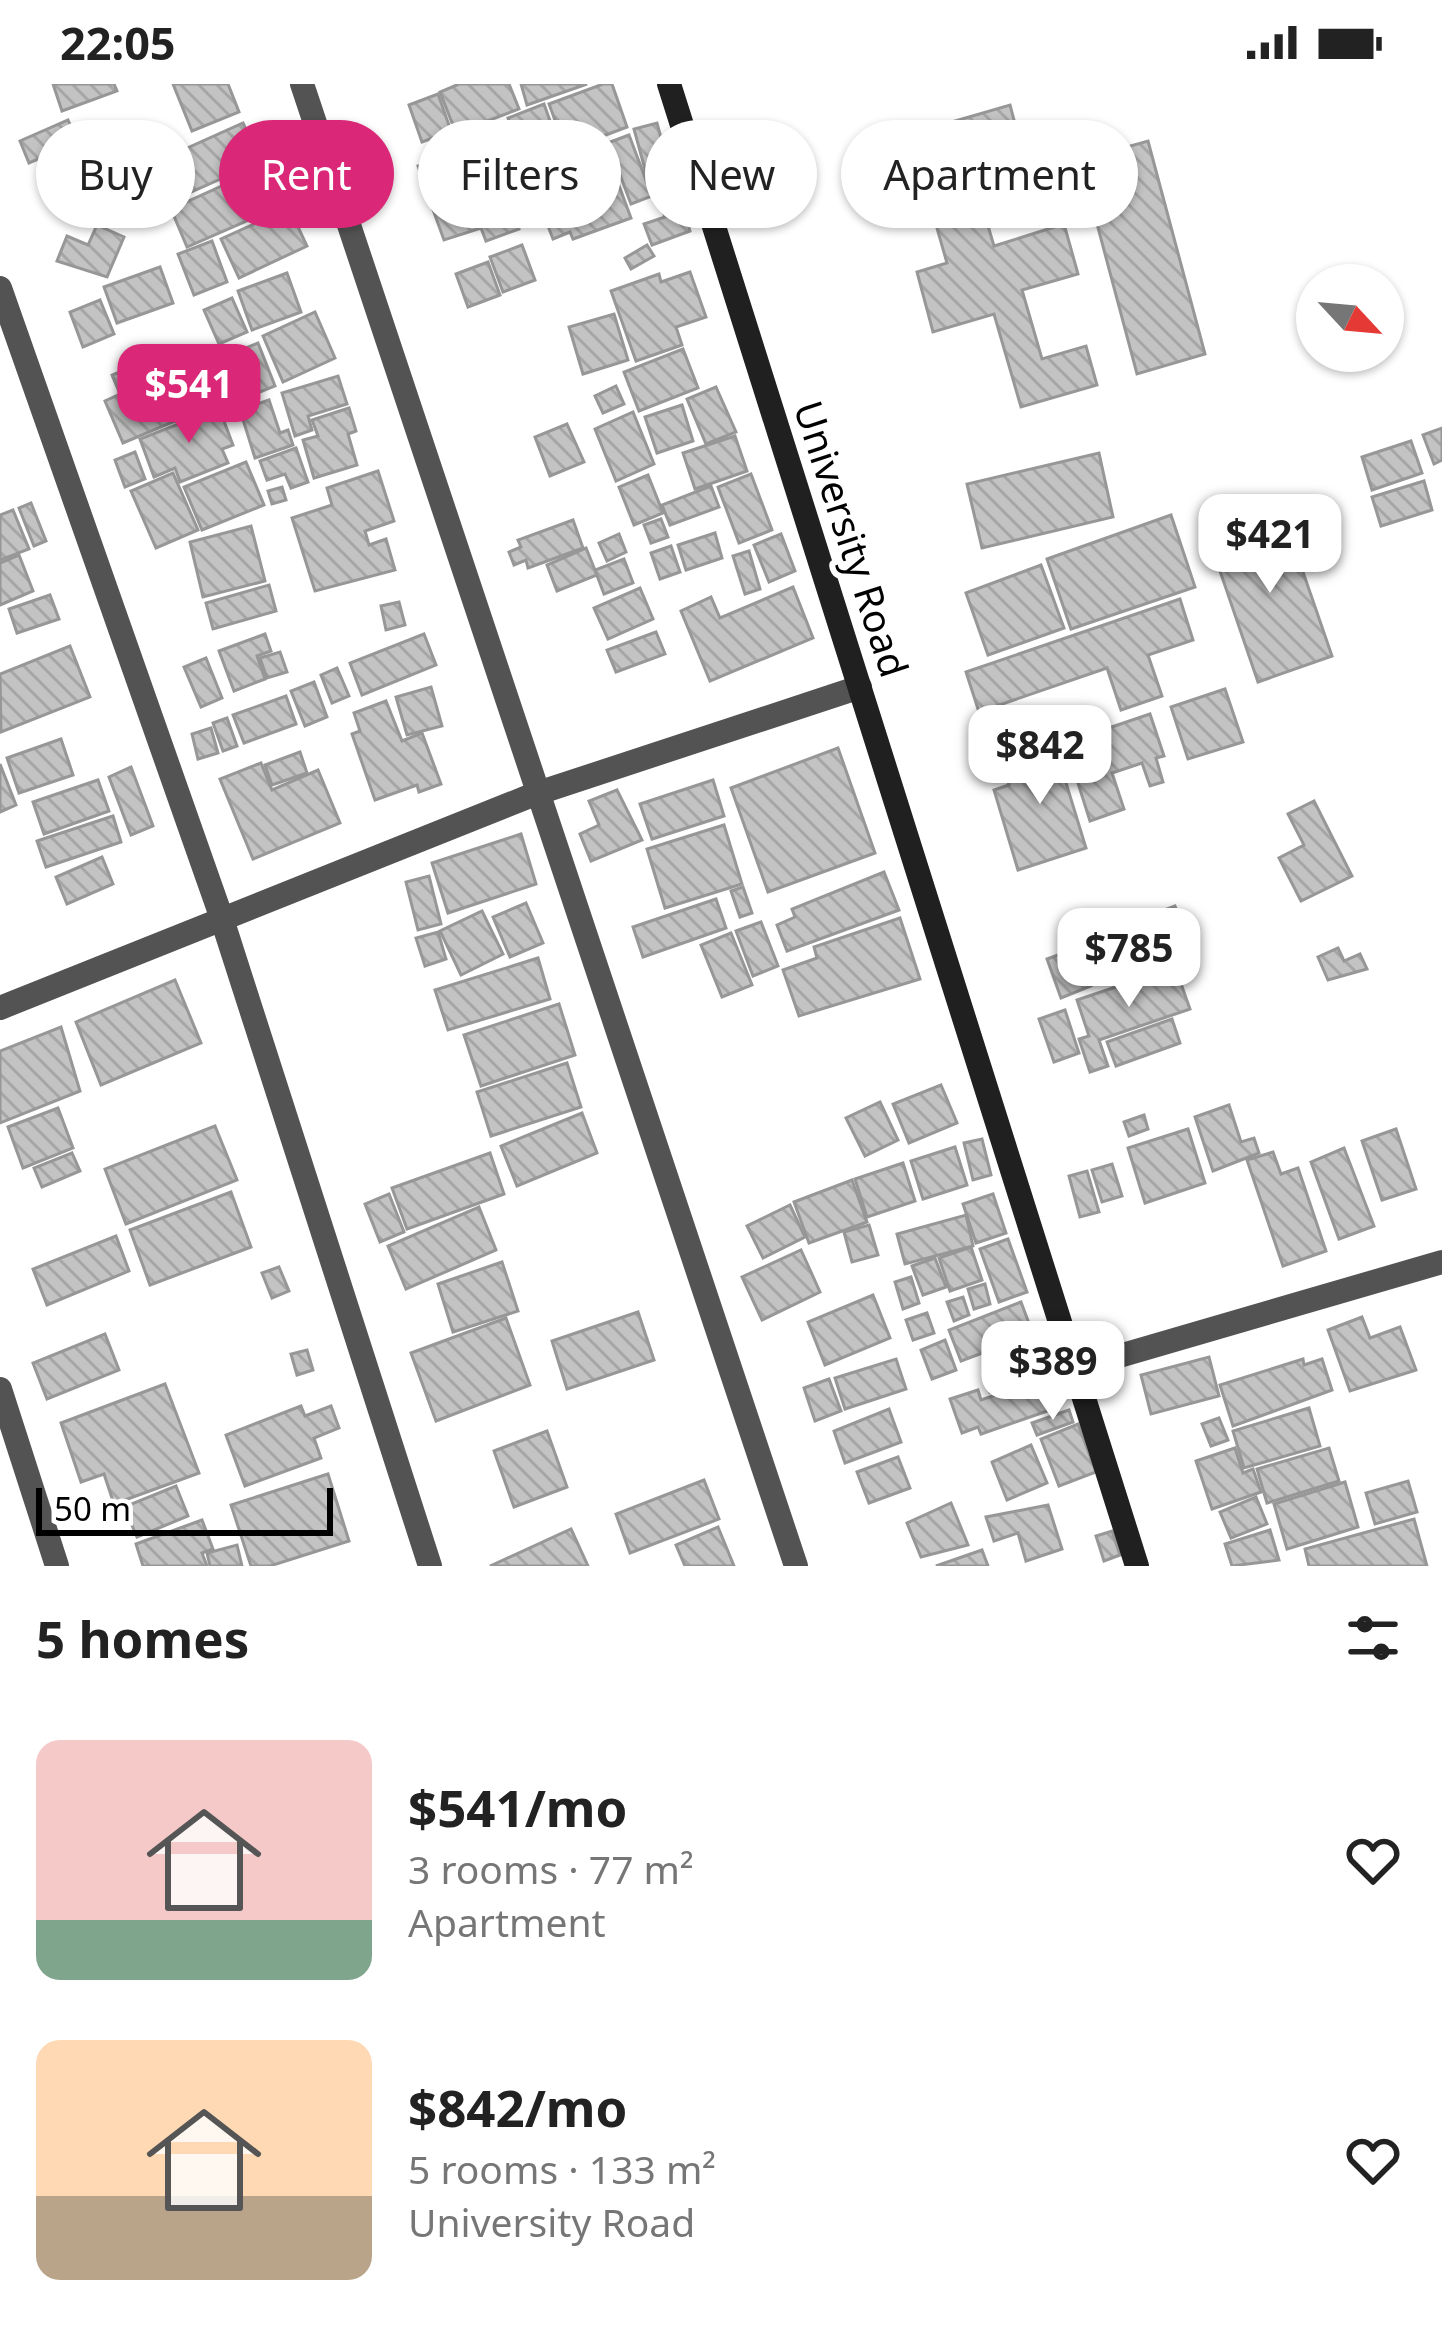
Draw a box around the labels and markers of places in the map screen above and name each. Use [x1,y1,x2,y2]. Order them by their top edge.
pin: $541 [118,344,260,446]
pin: $421 [1199,494,1341,596]
pin: $842 [969,705,1111,807]
pin: $785 [1058,908,1200,1010]
pin: $389 [982,1321,1124,1423]

